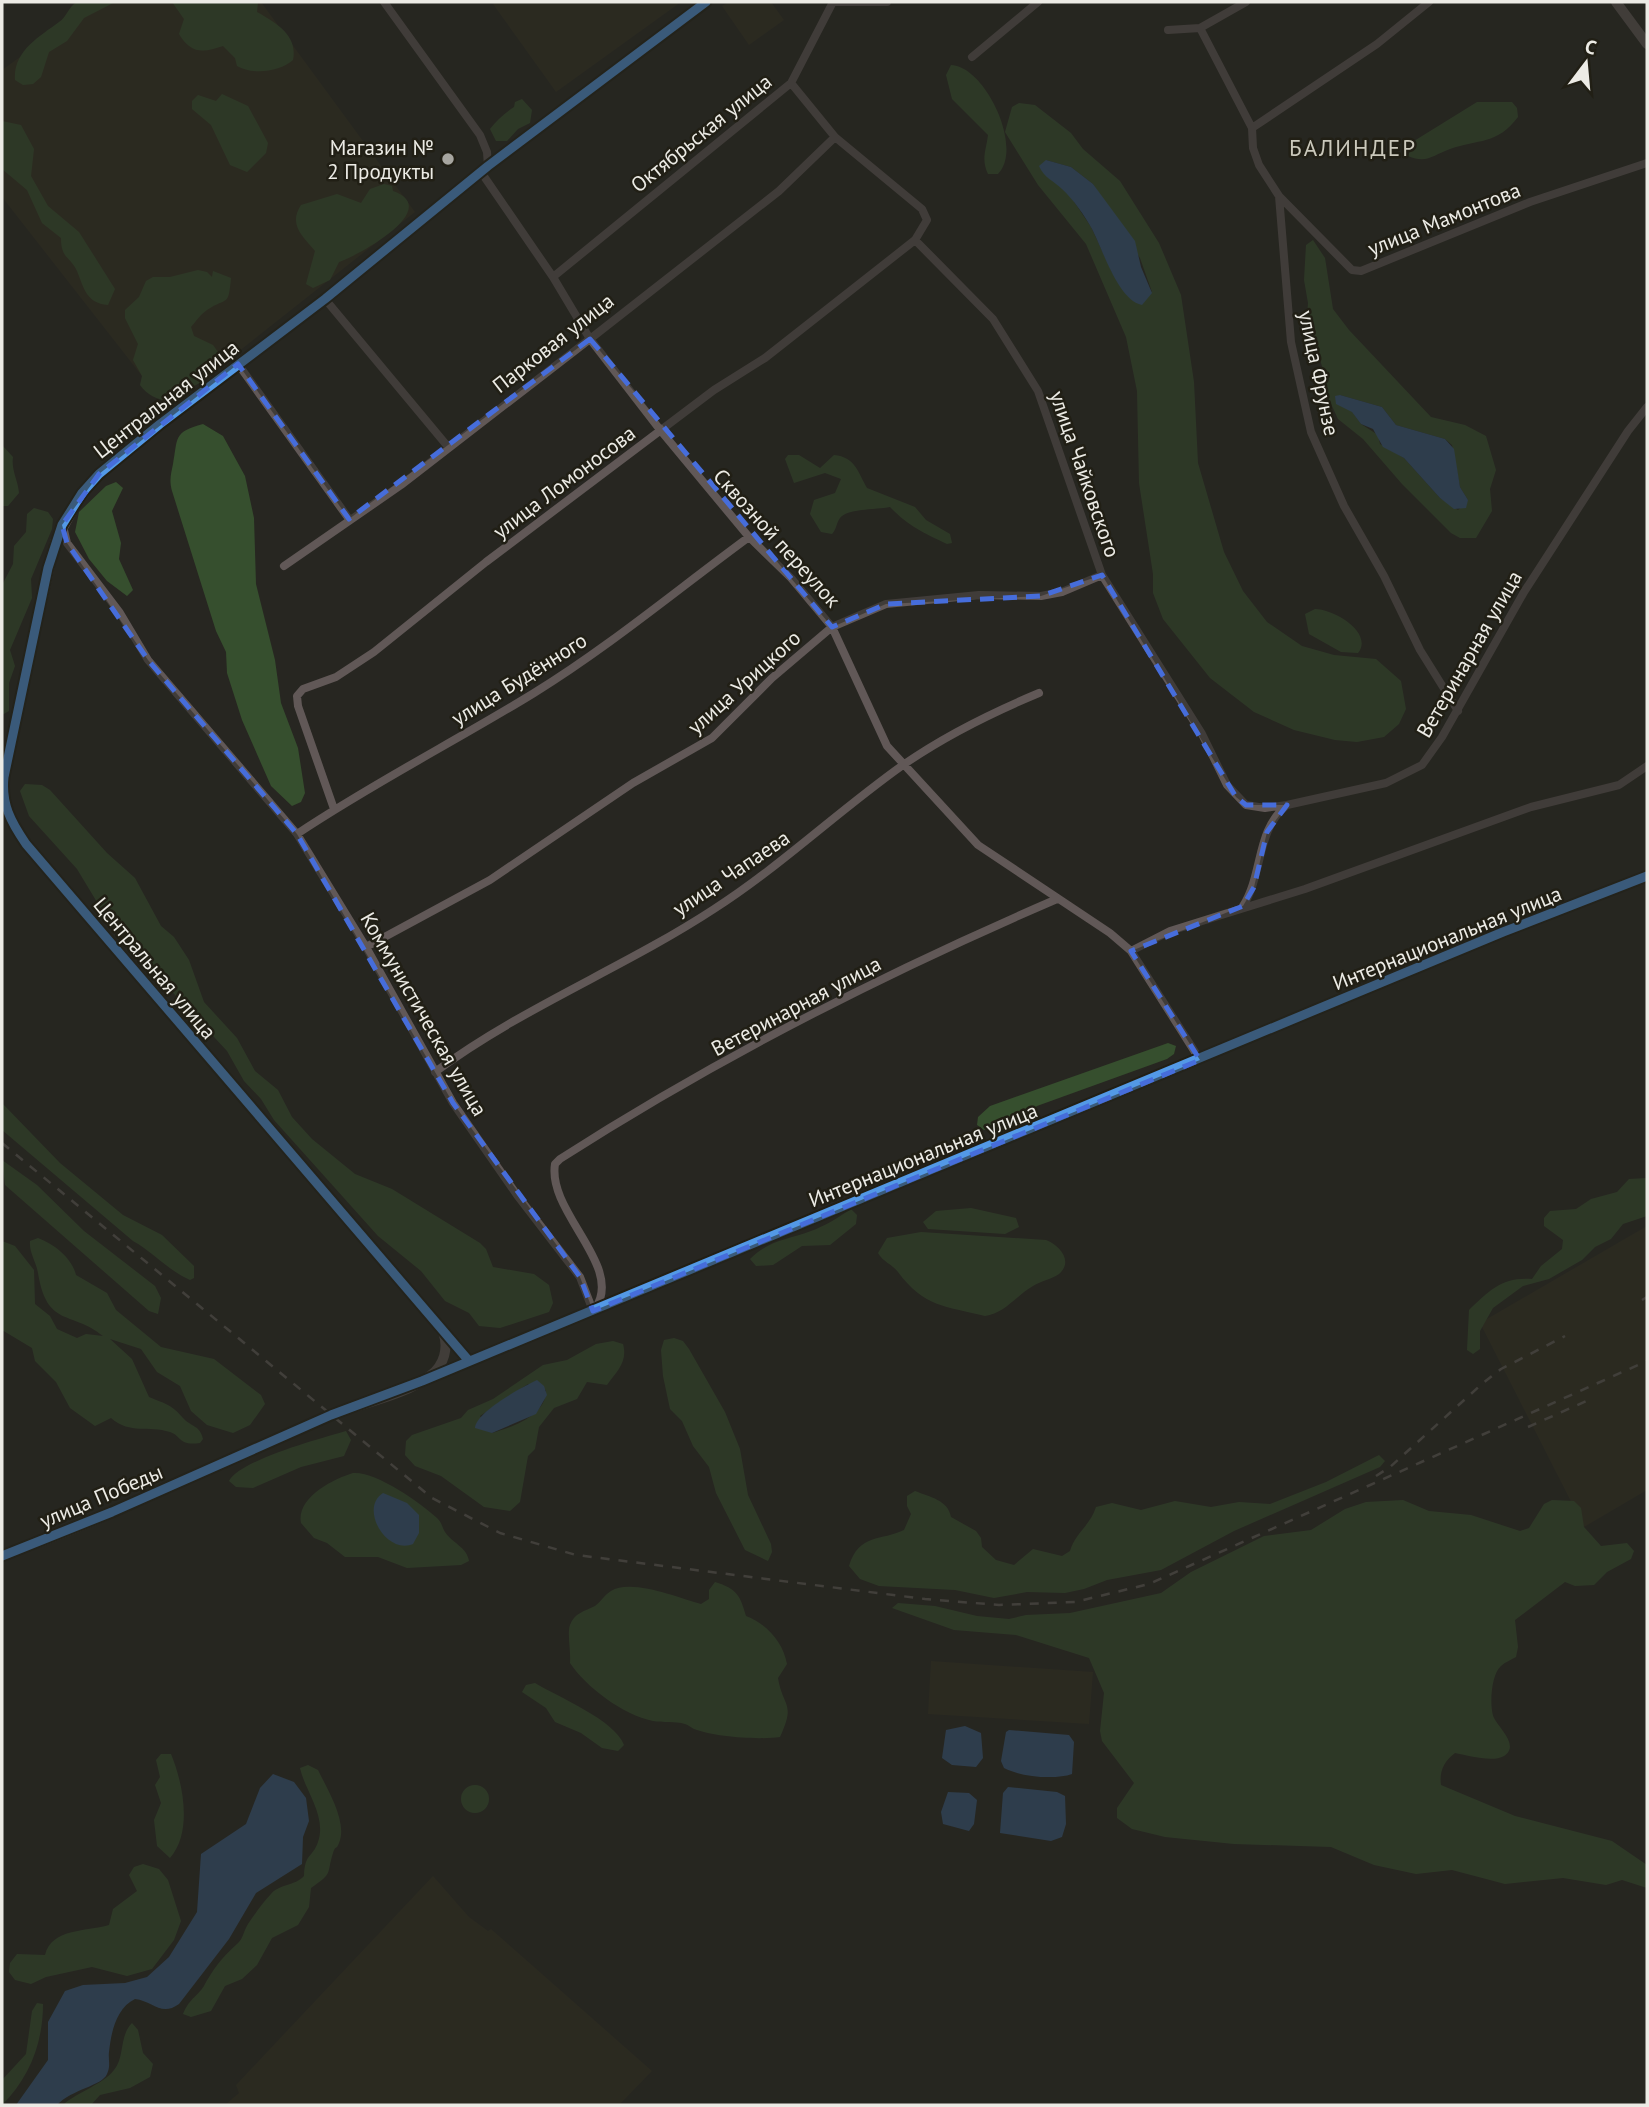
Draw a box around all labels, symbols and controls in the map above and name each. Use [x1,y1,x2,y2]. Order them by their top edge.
north arrow [1551,28,1621,98]
text: С [1582,34,1599,60]
street label: Октябрьская улица [625,68,777,198]
district label: БАЛИНДЕР [1289,133,1417,162]
place label: Магазин № 2 Продукты [327,134,434,185]
marker: Магазин № 2 Продукты [440,151,456,167]
street label: улица Мамонтова [1364,176,1524,262]
street label: Парковая улица [487,287,619,399]
street label: улица Фрунзе [1293,308,1345,438]
street label: Центральная улица [88,334,244,464]
street label: улица Чайковского [1044,387,1126,561]
street label: улица Ломоносова [487,420,641,544]
street label: Сквозной переулок [708,463,846,613]
street label: Ветеринарная улица [1410,566,1528,742]
street label: улица Урицкого [682,624,806,740]
street label: улица Будённого [446,627,592,731]
street label: улица Чапаева [667,824,795,922]
street label: Интернациональная улица [1329,880,1565,996]
street label: Центральная улица [88,891,222,1045]
street label: Коммунистическая улица [355,907,493,1121]
street label: Ветеринарная улица [707,950,885,1062]
street label: Интернациональная улица [805,1097,1041,1213]
street label: улица Победы [36,1458,166,1534]

